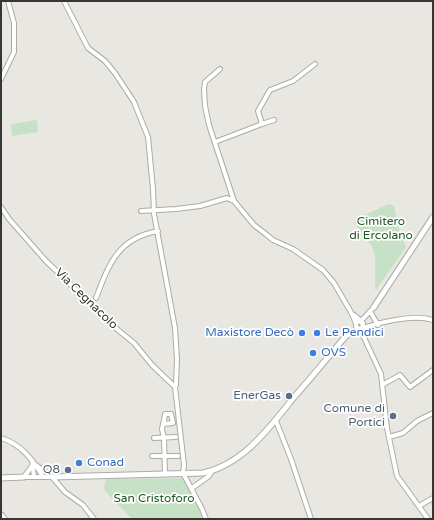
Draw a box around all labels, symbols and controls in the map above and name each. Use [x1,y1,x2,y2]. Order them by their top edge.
park label: Cimitero di Ercolano [349,215,413,243]
street label: Via Cegnacolo [52,265,120,333]
place label: Maxistore Decò [205,326,294,340]
place label: Le Pendici [325,326,384,340]
marker: Maxistore Decò [297,328,307,338]
marker: Le Pendici [312,328,322,338]
place label: OVS [321,346,346,360]
marker: OVS [308,348,318,358]
place label: EnerGas [233,389,281,403]
marker: EnerGas [284,391,294,401]
place label: Comune di Portici [324,402,385,430]
marker: Comune di Portici [388,411,398,421]
place label: Conad [87,456,124,470]
marker: Conad [74,458,84,468]
place label: Q8 [43,463,60,477]
marker: Q8 [63,465,73,475]
park label: San Cristoforo [113,492,195,506]

